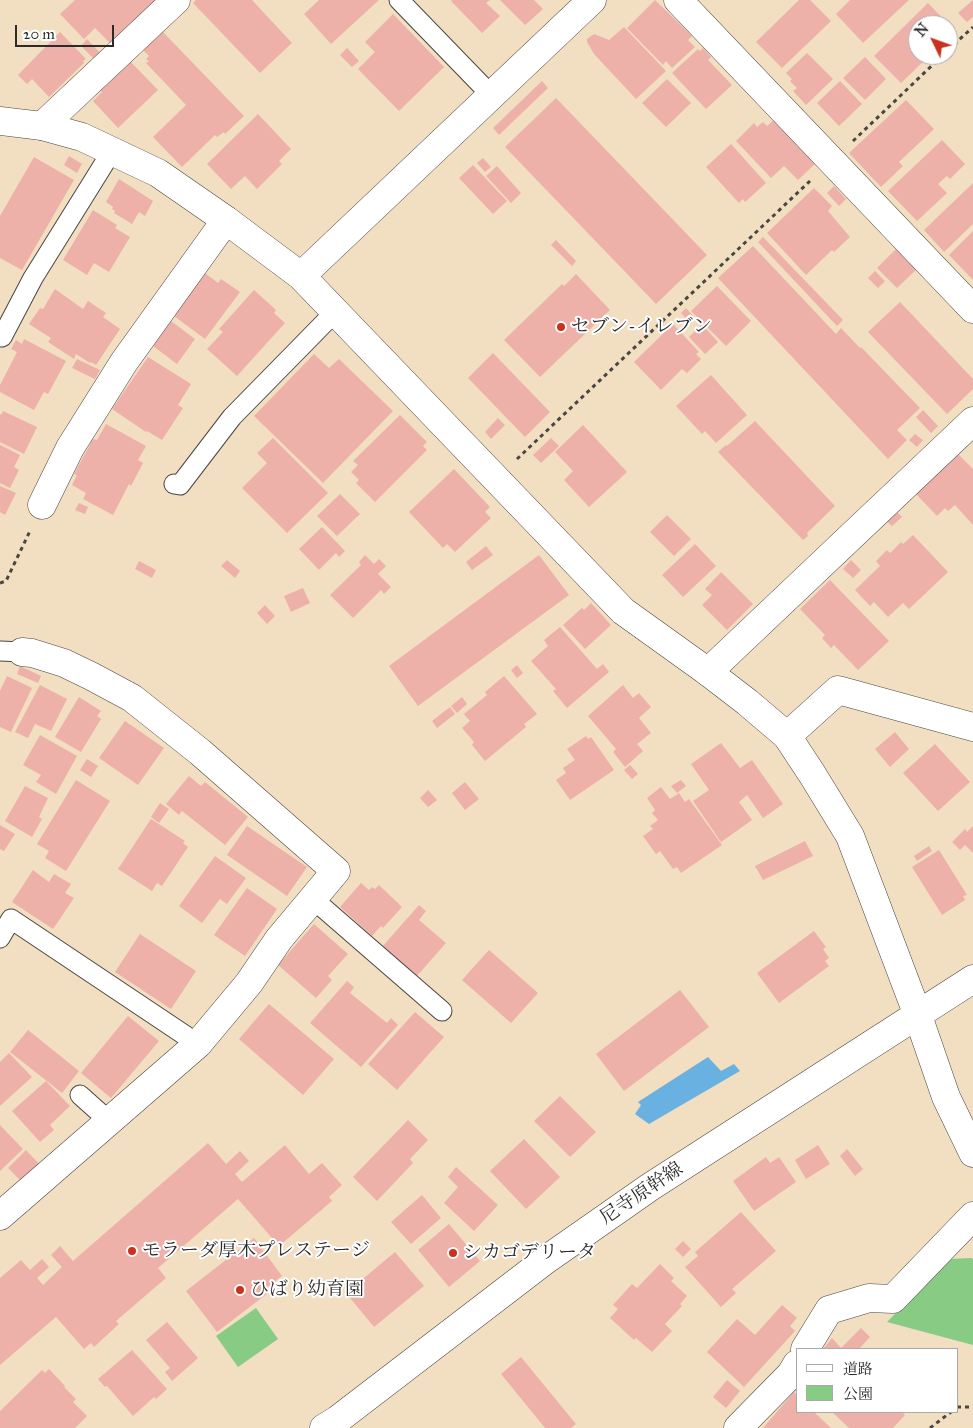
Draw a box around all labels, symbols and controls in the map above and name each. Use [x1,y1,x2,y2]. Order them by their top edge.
scale bar [18,15,116,47]
north arrow [908,15,958,65]
text: N [912,20,933,40]
text: 20 m [23,25,55,43]
place label: セブン-イレブン [571,316,712,338]
marker: セブン-イレブン [555,321,567,333]
street label: 尼寺原幹線 [596,1158,688,1230]
place label: モラーダ厚木プレステージ [142,1240,370,1262]
place label: シカゴデリータ [463,1242,596,1264]
marker: モラーダ厚木プレステージ [126,1245,138,1257]
marker: シカゴデリータ [447,1247,459,1259]
place label: ひばり幼育園 [250,1279,364,1301]
marker: ひばり幼育園 [234,1284,246,1296]
legend [796,1348,958,1413]
text: 道路 [843,1360,873,1378]
text: 公園 [843,1385,873,1403]

